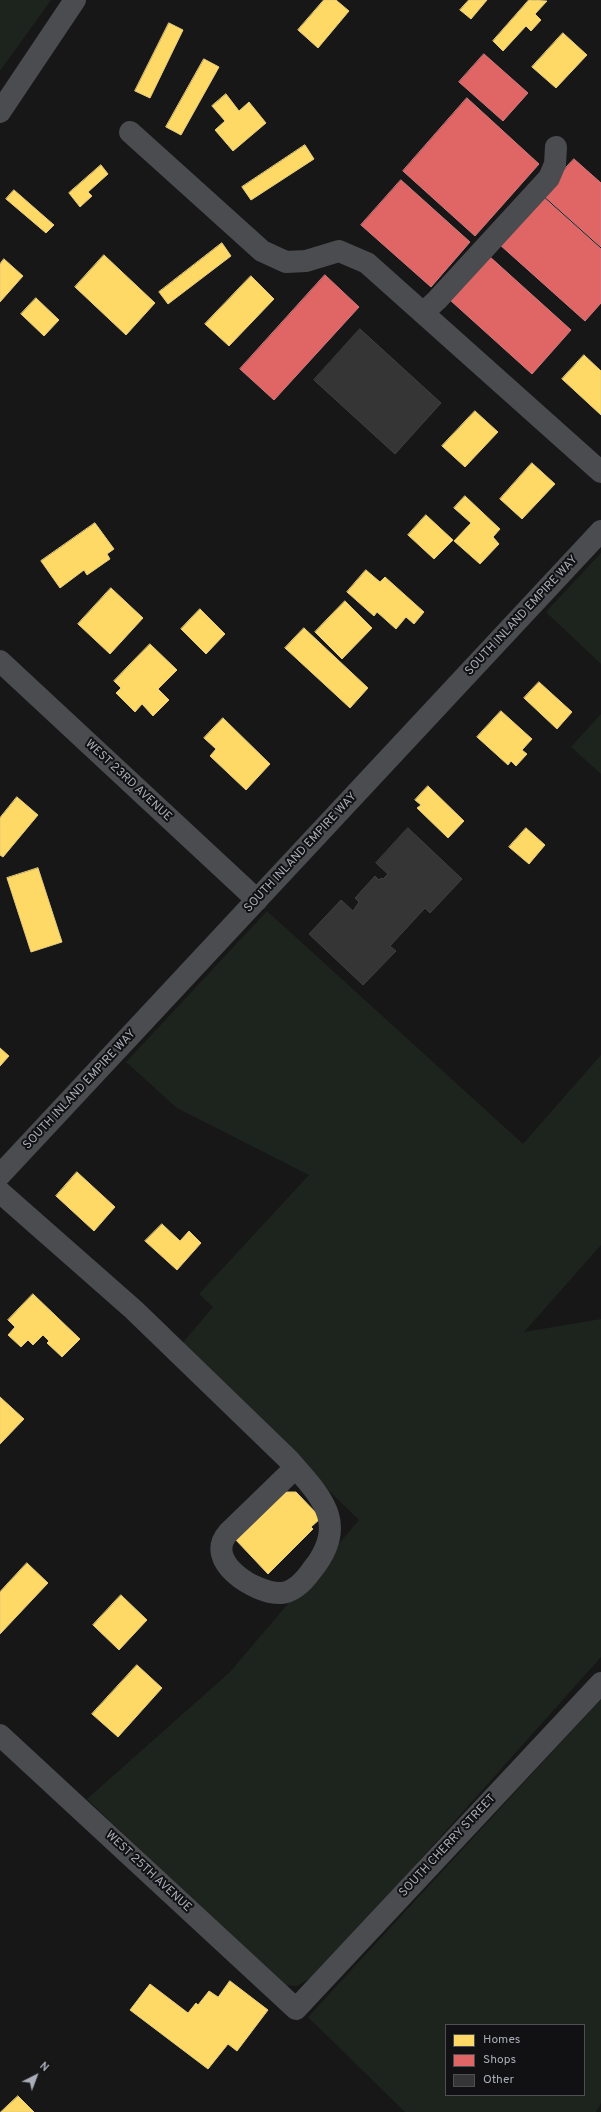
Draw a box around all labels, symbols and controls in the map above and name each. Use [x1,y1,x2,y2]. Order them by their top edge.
street label: SOUTH INLAND EMPIRE WAY [463,553,581,679]
street label: WEST 23RD AVENUE [82,737,174,825]
street label: SOUTH INLAND EMPIRE WAY [242,790,360,916]
street label: SOUTH INLAND EMPIRE WAY [21,1027,139,1153]
street label: SOUTH CHERRY STREET [397,1792,499,1900]
street label: WEST 25TH AVENUE [102,1828,194,1916]
legend [445,2024,585,2096]
text: Homes [483,2032,520,2048]
text: Shops [483,2052,516,2068]
north arrow [16,2056,56,2096]
text: N [36,2059,52,2075]
text: Other [483,2072,514,2088]

